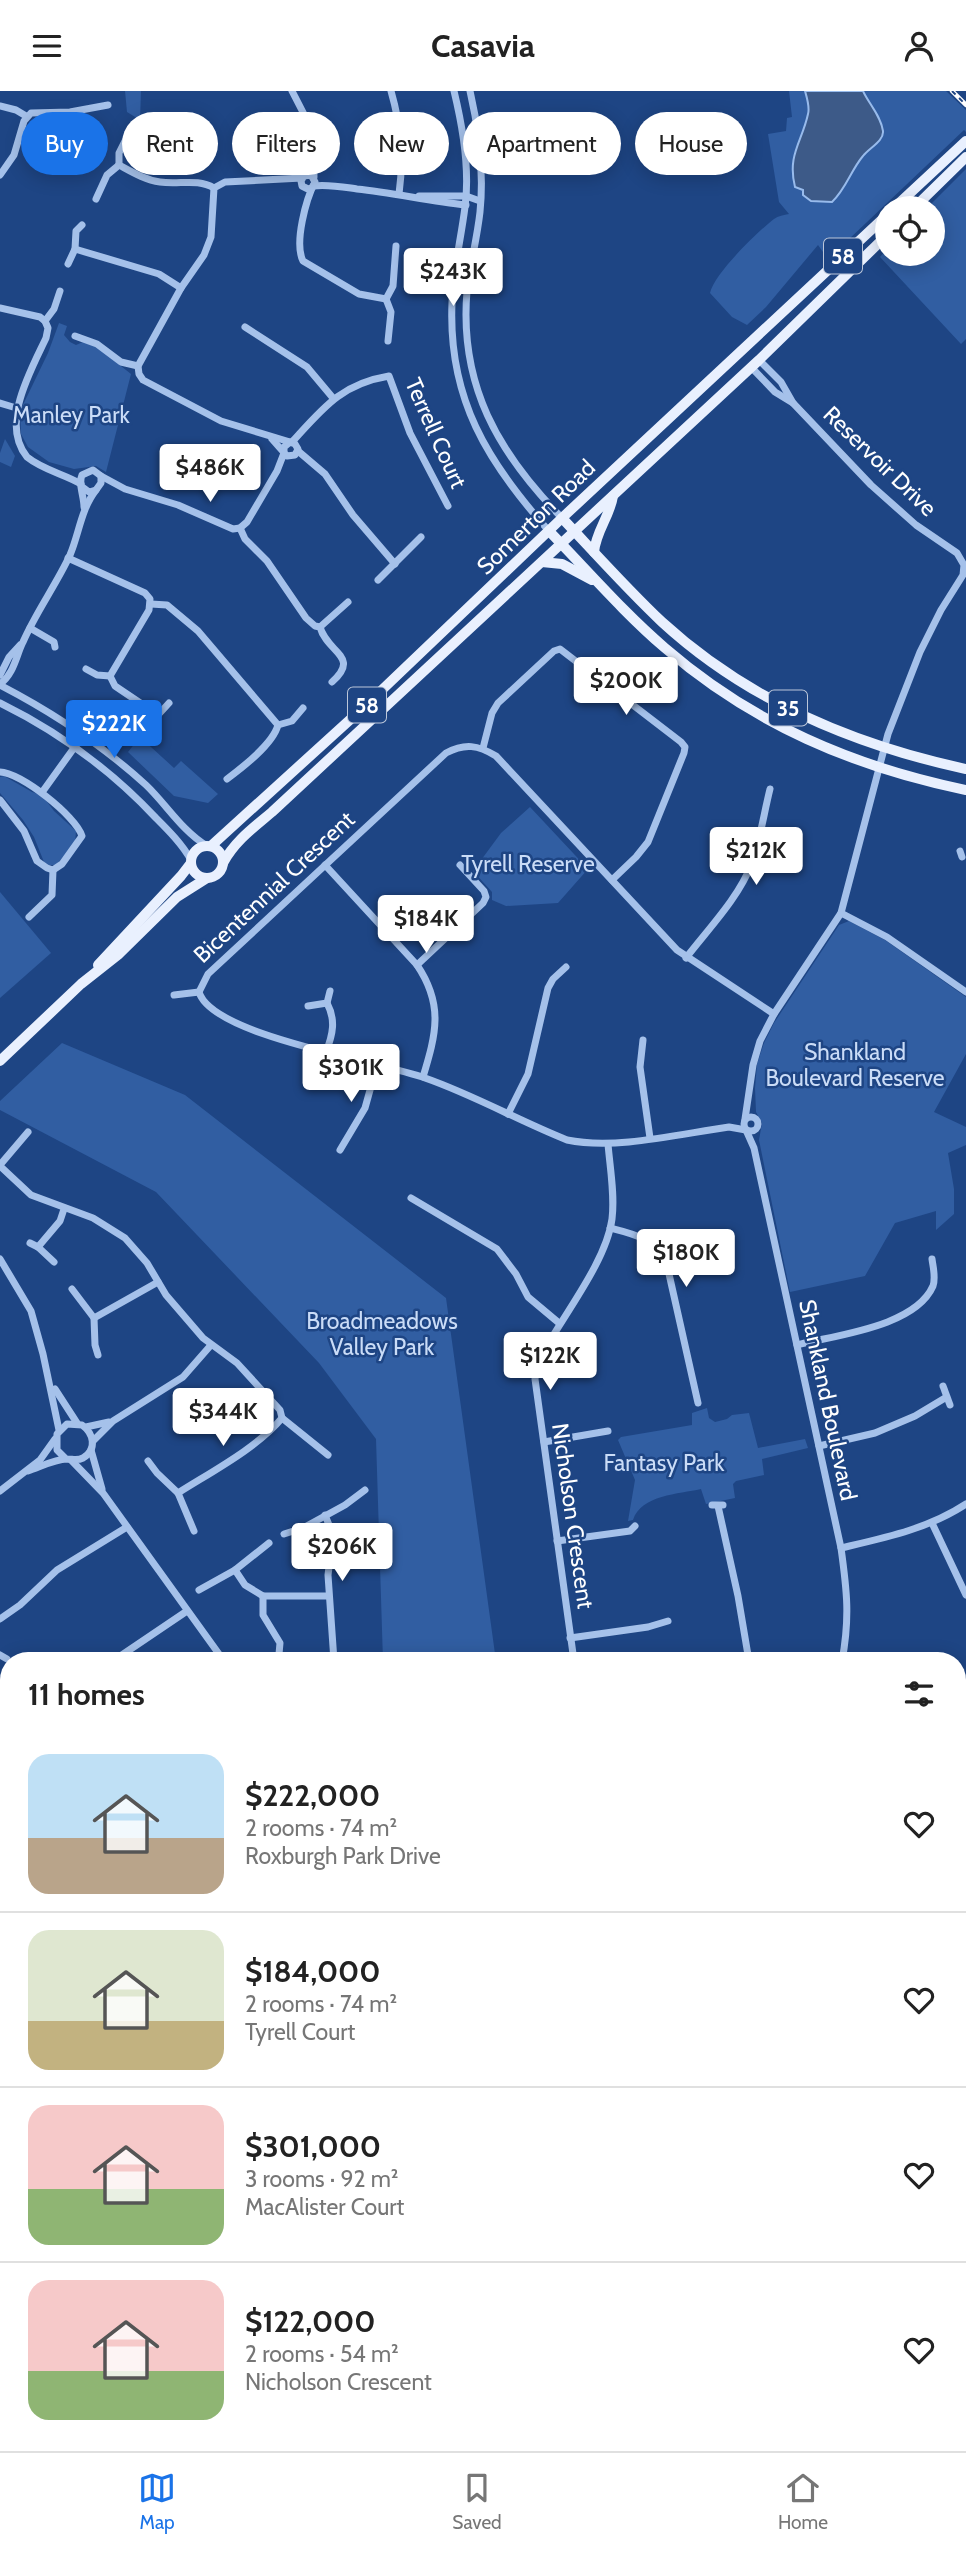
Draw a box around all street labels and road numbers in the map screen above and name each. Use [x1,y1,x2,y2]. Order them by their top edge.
road number: 58 [824,239,862,273]
street label: Terrell Court [399,373,473,493]
street label: Reservoir Drive [818,400,943,522]
street label: Somerton Road [471,454,601,580]
road number: 58 [348,687,386,723]
road number: 35 [769,691,807,725]
street label: Bicentennial Crescent [188,805,360,969]
street label: Shankland Boulevard [793,1297,863,1503]
street label: Nicholson Crescent [546,1422,600,1611]

